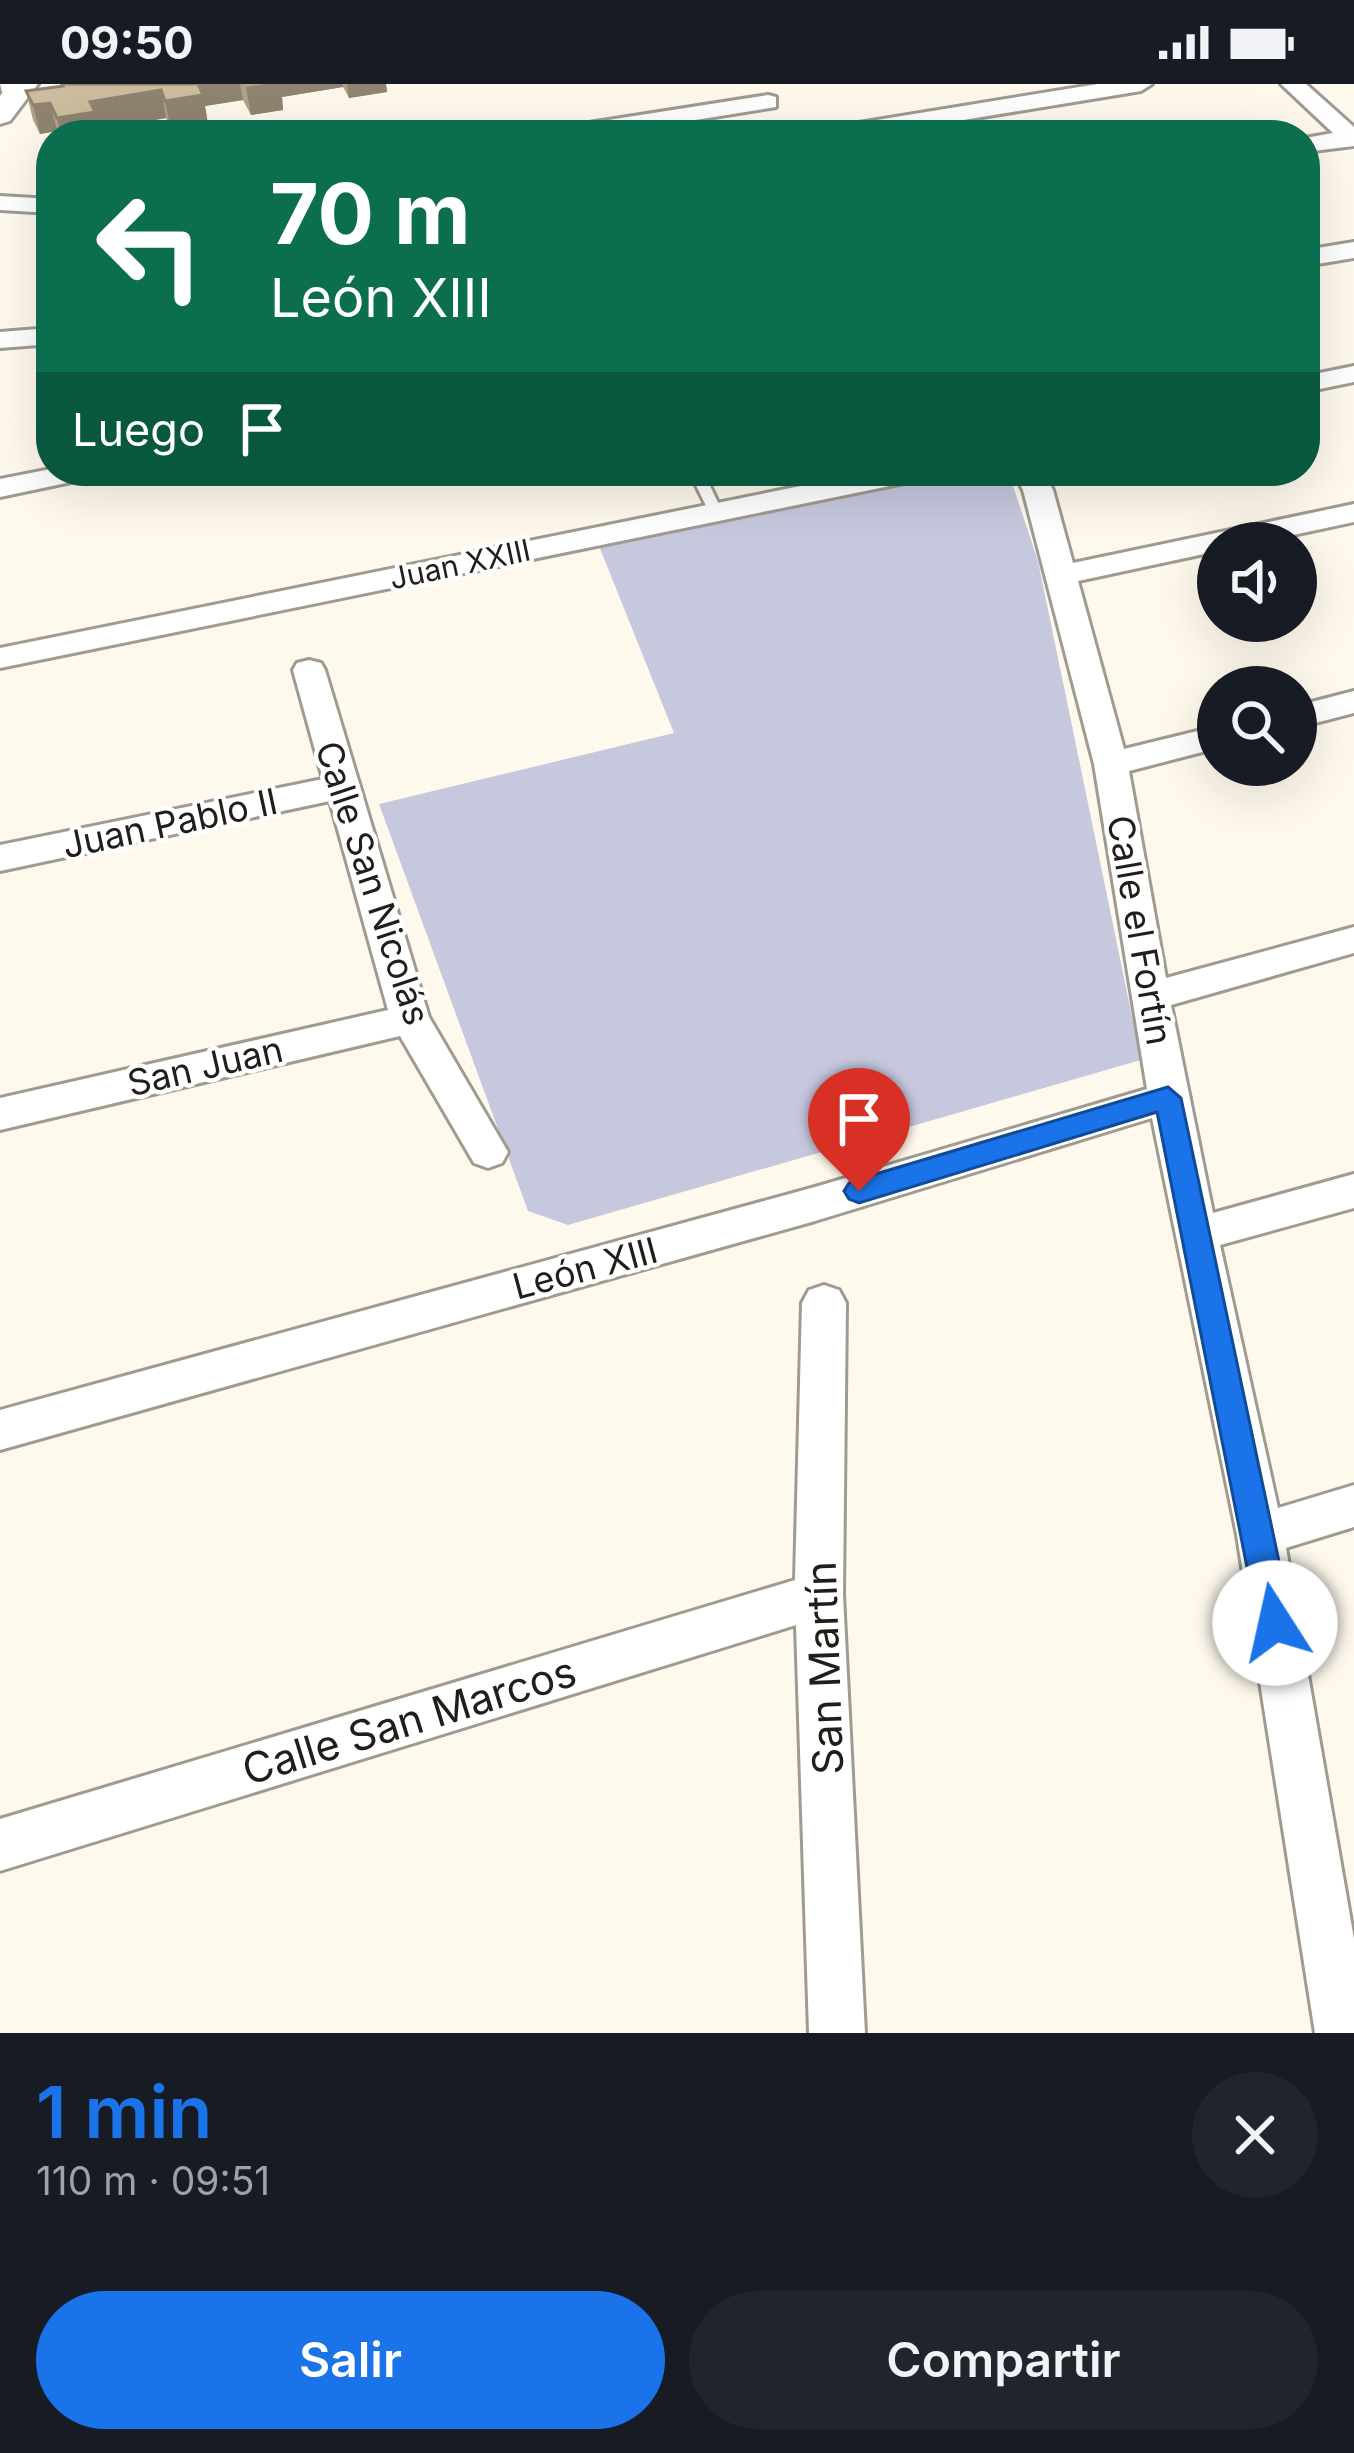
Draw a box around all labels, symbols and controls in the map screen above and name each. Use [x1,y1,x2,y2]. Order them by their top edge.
text: 09:50 [60,15,194,70]
text: 70 m [270,163,471,264]
icon: left [72,168,228,324]
text: León XIII [270,265,492,330]
icon: arrive [229,396,295,462]
text: Luego [72,402,205,457]
map controls [1197,522,1317,786]
button: sound [1197,522,1317,642]
street label: Juan XXIII [386,532,534,596]
button: search [1197,666,1317,786]
street label: Calle San Nicolás [306,736,440,1030]
street label: Juan Pablo II [59,779,281,867]
street label: Calle el Fortín [1098,812,1182,1048]
street label: San Juan [123,1027,287,1105]
pin [808,1068,910,1191]
icon: arrive [826,1086,892,1152]
street label: León XIII [508,1228,662,1308]
street label: San Martín [795,1560,853,1776]
position arrow [1212,1560,1338,1686]
street label: Calle San Marcos [236,1645,582,1795]
text: 1 min [36,2068,212,2155]
button: close [1192,2072,1318,2198]
text: 110 m · 09:51 [36,2157,270,2204]
button: Salir [36,2291,665,2429]
button: Compartir [689,2291,1318,2429]

